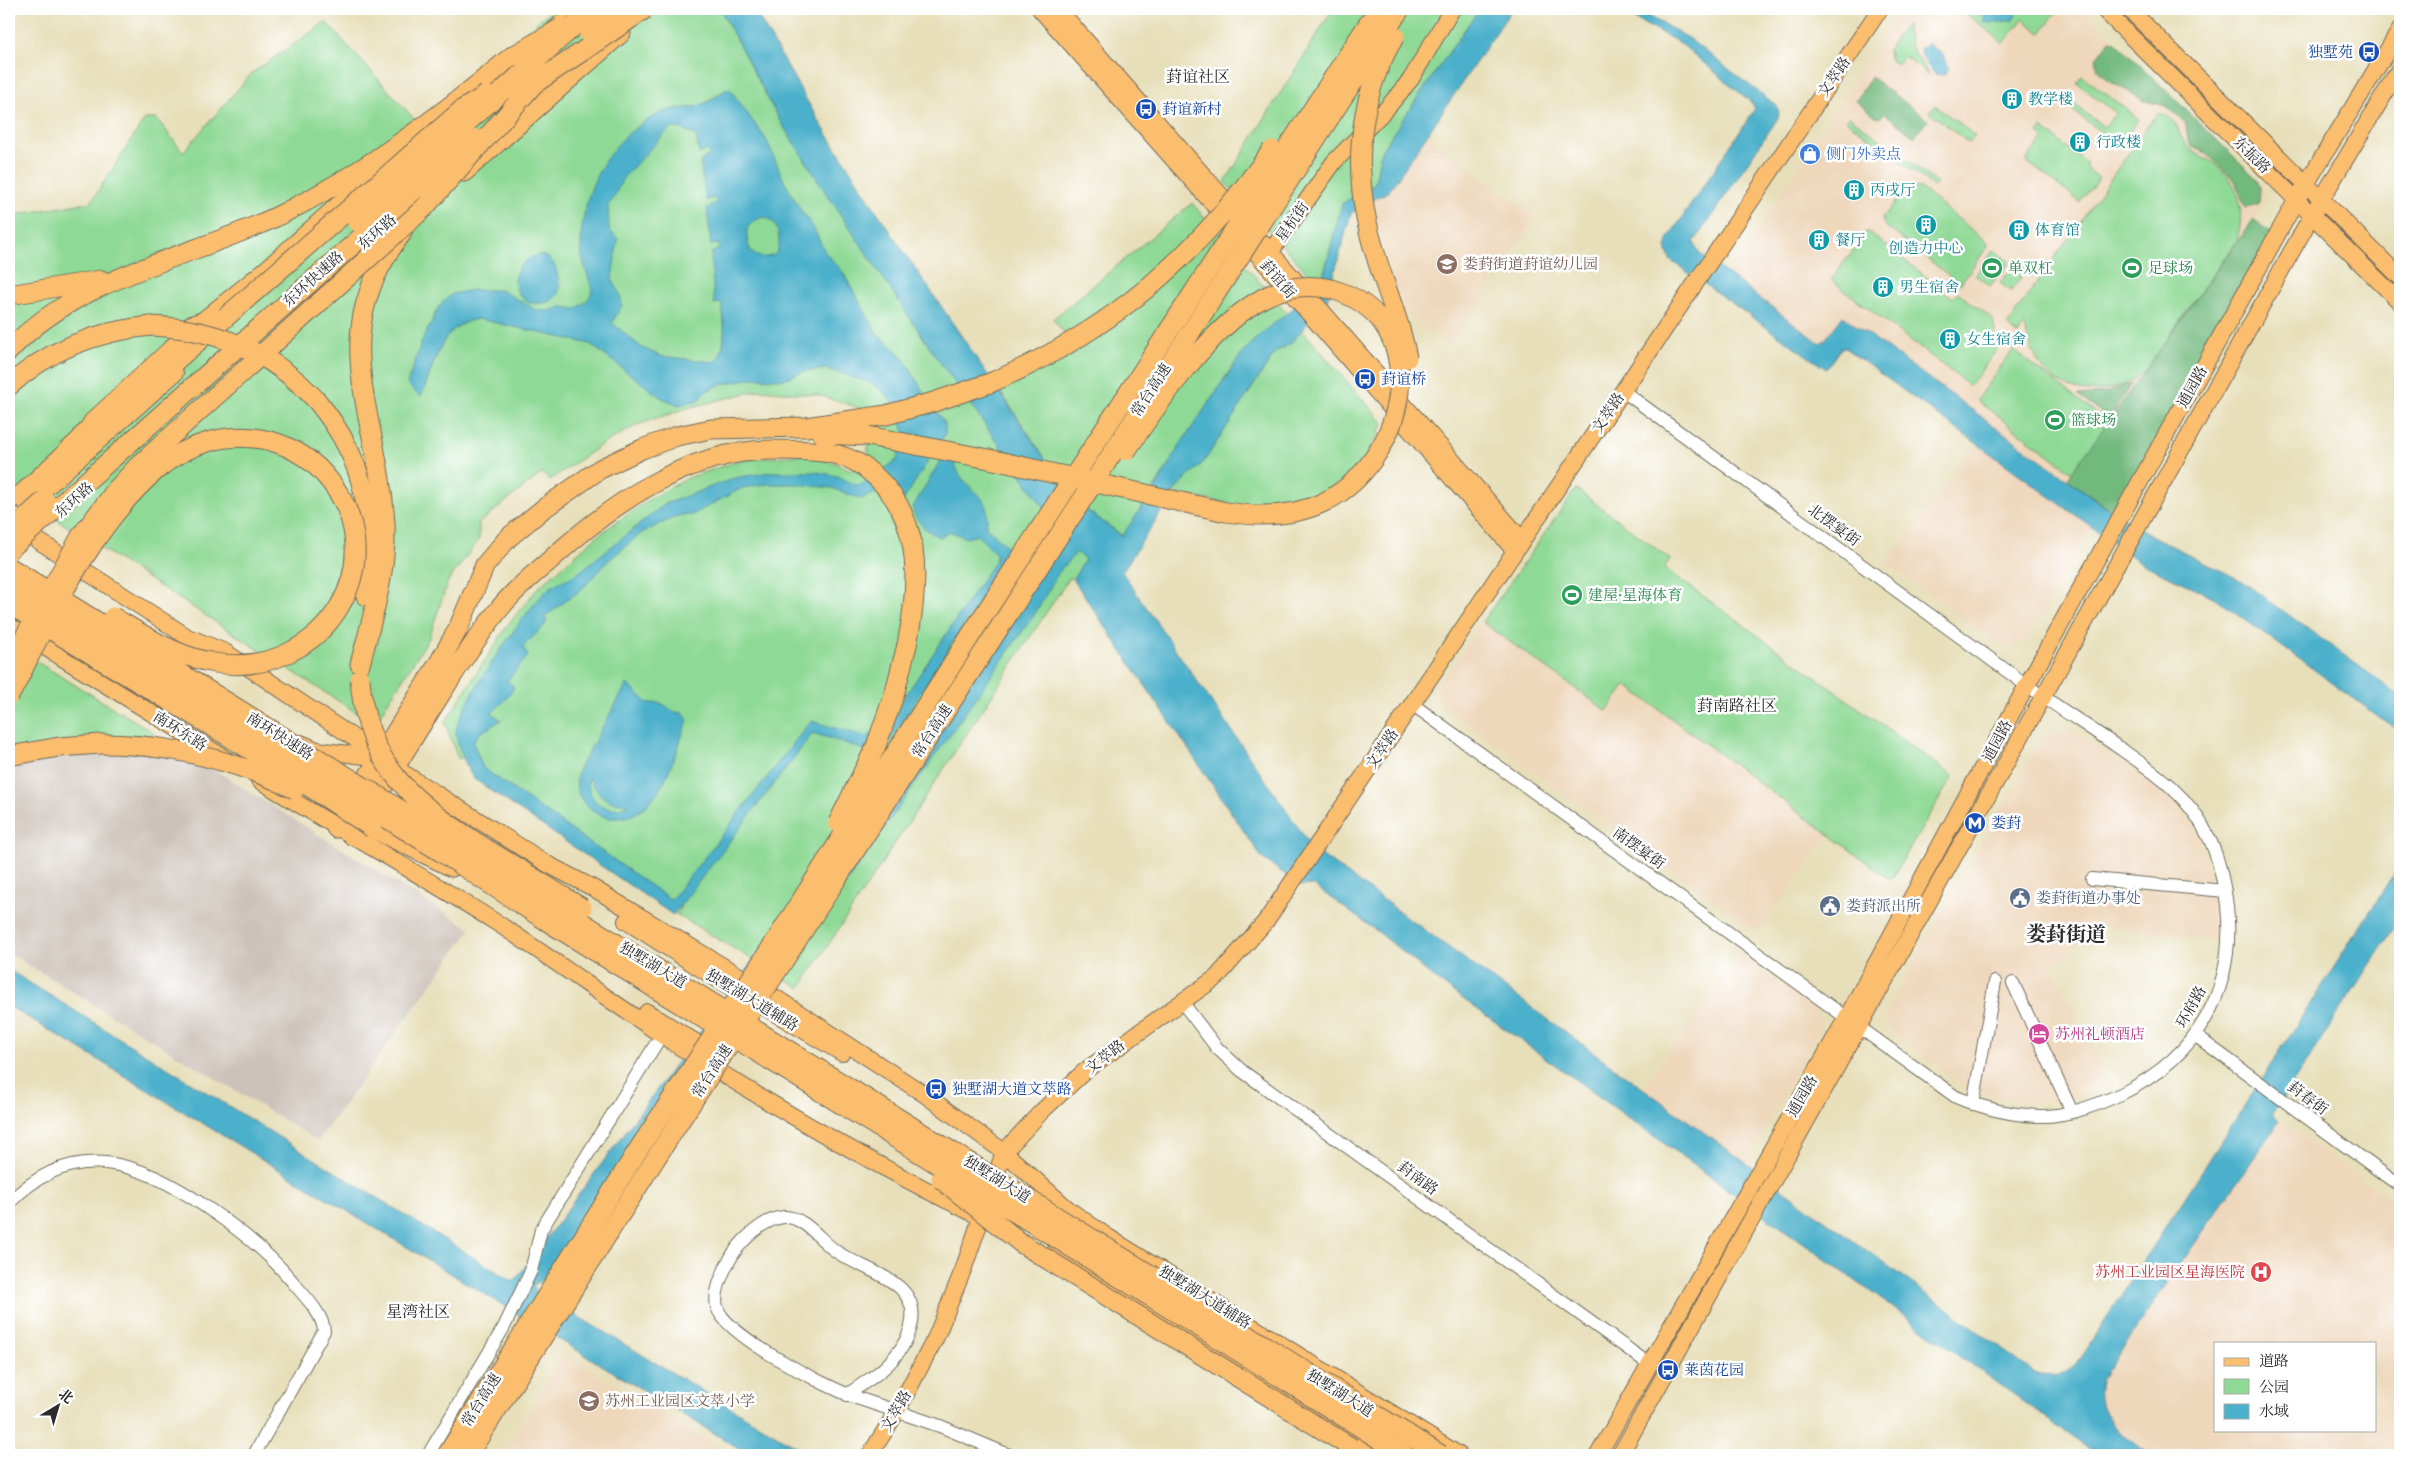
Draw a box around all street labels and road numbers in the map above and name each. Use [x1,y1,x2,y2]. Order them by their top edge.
street label: 文萃路 [1815,54,1854,101]
street label: 东振路 [2230,133,2274,177]
street label: 星杭街 [1273,199,1312,246]
street label: 东环路 [355,211,400,254]
street label: 东环快速路 [280,248,347,311]
street label: 葑谊街 [1256,257,1299,302]
street label: 常台高速 [1128,360,1175,420]
street label: 通园路 [2174,363,2211,411]
street label: 文萃路 [1589,390,1628,437]
street label: 东环路 [52,479,97,522]
street label: 北摆宴街 [1804,501,1863,550]
street label: 常台高速 [909,701,956,761]
street label: 南环东路 [150,708,210,755]
street label: 南环快速路 [243,709,316,764]
street label: 通园路 [1979,717,2016,765]
street label: 文萃路 [1363,726,1402,773]
street label: 南摆宴街 [1609,824,1668,873]
street label: 独墅湖大道 [616,939,689,992]
street label: 独墅湖大道辅路 [702,966,801,1035]
street label: 环府路 [2173,983,2210,1031]
street label: 文萃路 [1082,1037,1128,1078]
street label: 常台高速 [689,1041,736,1101]
street label: 通园路 [1784,1073,1821,1120]
street label: 葑春街 [2285,1078,2331,1119]
street label: 独墅湖大道 [960,1152,1033,1207]
street label: 葑南路 [1395,1158,1441,1199]
street label: 独墅湖大道辅路 [1156,1262,1254,1332]
street label: 独墅湖大道 [1303,1366,1376,1421]
street label: 常台高速 [458,1370,505,1430]
street label: 文萃路 [878,1388,915,1435]

